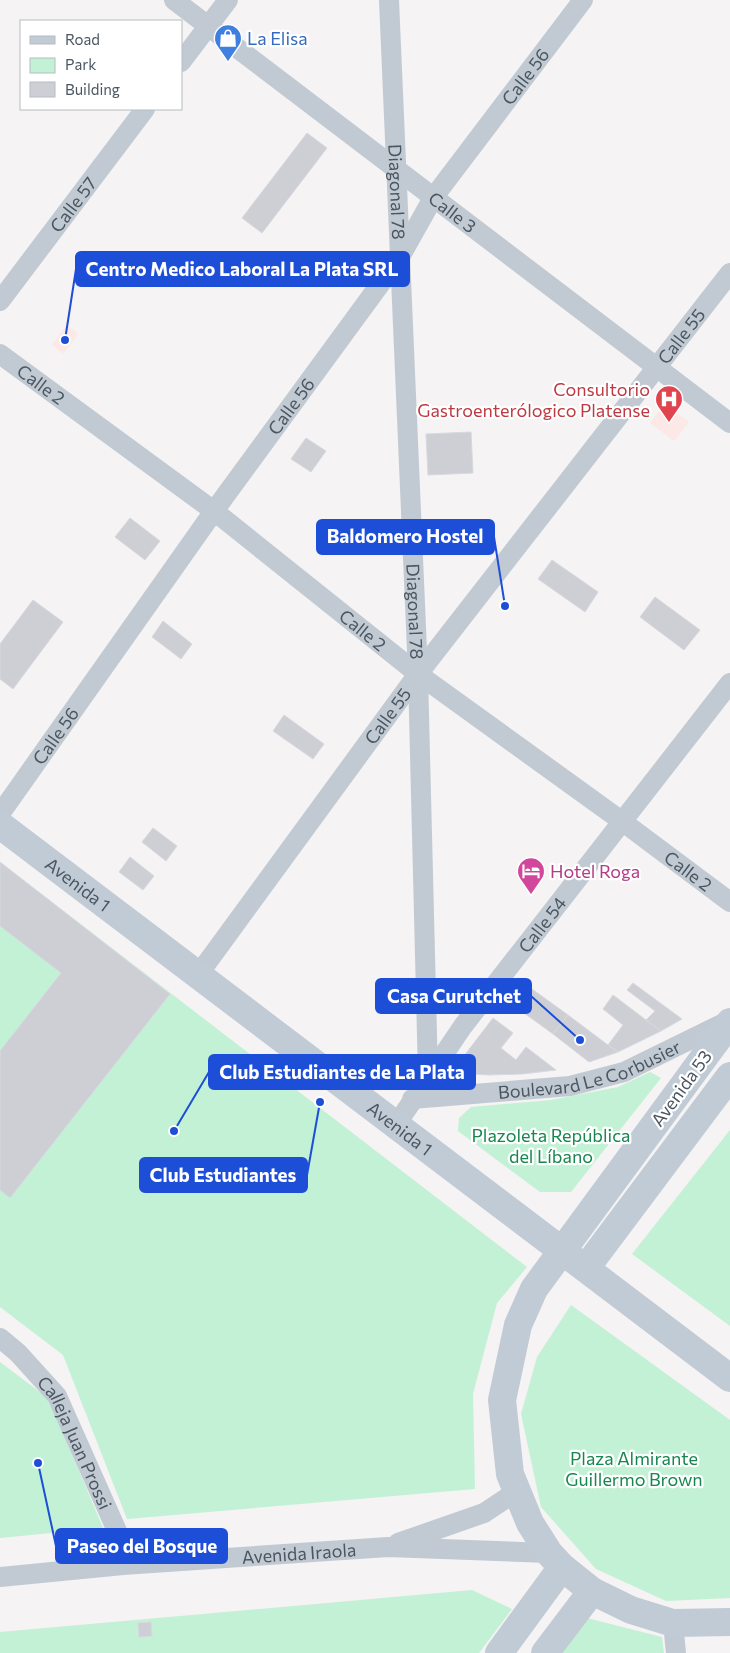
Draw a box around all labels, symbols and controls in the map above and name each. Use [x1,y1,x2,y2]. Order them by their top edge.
legend [20,20,182,110]
shop icon: La Elisa [213,23,243,62]
place label: La Elisa [247,27,308,49]
text: Road [65,30,100,48]
street label: Calle 56 [497,44,554,109]
text: Park [65,55,96,73]
text: Building [65,80,120,98]
street label: Diagonal 78 [384,143,410,240]
street label: Calle 57 [45,172,101,237]
street label: Calle 3 [424,187,481,237]
callout: Centro Medico Laboral La Plata SRL [76,252,409,286]
text: Centro Medico Laboral La Plata SRL [86,257,398,280]
street label: Calle 55 [652,304,709,368]
street label: Calle 2 [13,359,69,409]
street label: Calle 56 [263,373,319,439]
place label: Consultorio Gastroenterólogico Platense [417,378,650,421]
hospital icon: Consultorio Gastroenterólogico Platense [654,384,684,423]
callout: Baldomero Hostel [317,520,494,554]
text: Baldomero Hostel [327,524,483,547]
street label: Diagonal 78 [402,563,428,660]
street label: Calle 2 [335,605,391,655]
street label: Calle 55 [359,683,415,748]
street label: Calle 56 [28,703,83,769]
street label: Calle 2 [660,846,717,896]
street label: Avenida 1 [41,852,115,916]
hotel icon: Hotel Roga [516,856,546,895]
place label: Hotel Roga [550,860,640,882]
street label: Calle 54 [513,892,571,957]
callout: Casa Curutchet [376,979,531,1013]
text: Casa Curutchet [387,984,521,1007]
street label: Boulevard Le Corbusier [497,1035,684,1103]
street label: Avenida 53 [646,1046,716,1130]
callout: Club Estudiantes de La Plata [209,1055,475,1089]
text: Club Estudiantes de La Plata [219,1060,465,1083]
street label: Avenida 1 [363,1096,437,1160]
park label: Plazoleta República del Líbano [472,1124,630,1167]
callout: Club Estudiantes [140,1158,307,1192]
text: Club Estudiantes [150,1163,297,1186]
street label: Calleja Juan Prossi [33,1371,117,1513]
park label: Plaza Almirante Guillermo Brown [565,1447,703,1490]
callout: Paseo del Bosque [56,1529,227,1563]
text: Paseo del Bosque [67,1534,217,1557]
street label: Avenida Iraola [241,1538,357,1568]

